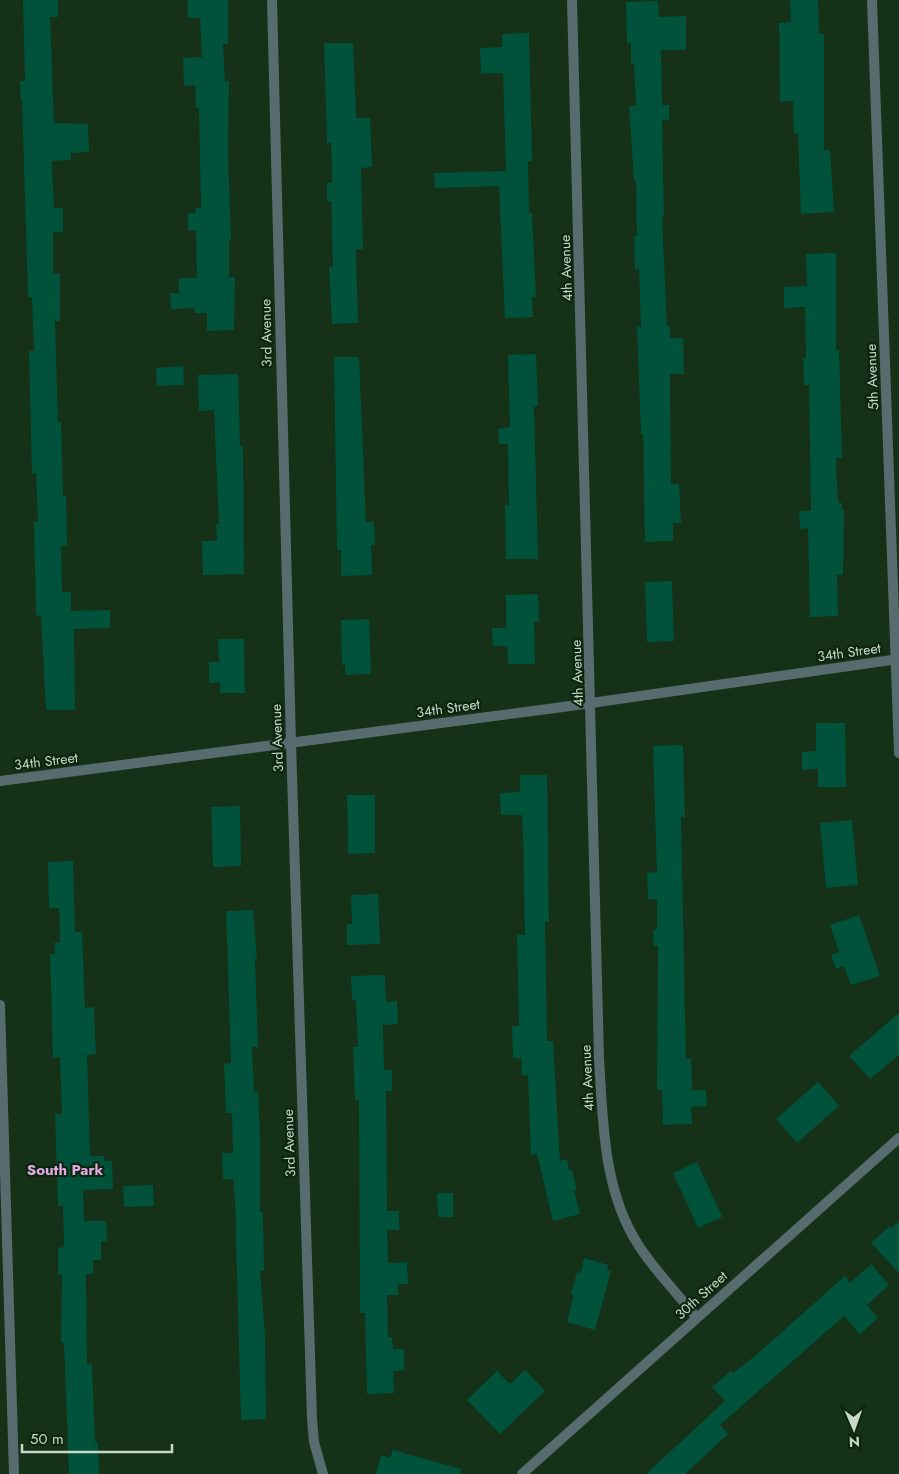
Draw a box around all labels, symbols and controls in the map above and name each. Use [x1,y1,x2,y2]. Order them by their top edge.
street label: 4th Avenue [555,234,577,302]
street label: 3rd Avenue [255,299,277,367]
street label: 5th Avenue [861,343,883,411]
street label: 34th Street [816,638,883,666]
street label: 4th Avenue [566,639,588,707]
street label: 34th Street [415,694,482,722]
street label: 3rd Avenue [266,704,288,772]
street label: 34th Street [13,747,80,775]
street label: 4th Avenue [575,1044,599,1112]
street label: 3rd Avenue [278,1109,300,1177]
district label: South Park [27,1159,104,1181]
street label: 30th Street [670,1266,732,1324]
north arrow [829,1404,879,1454]
scale bar [22,1422,172,1454]
text: 50 m [30,1428,64,1450]
text: N [849,1432,860,1452]

